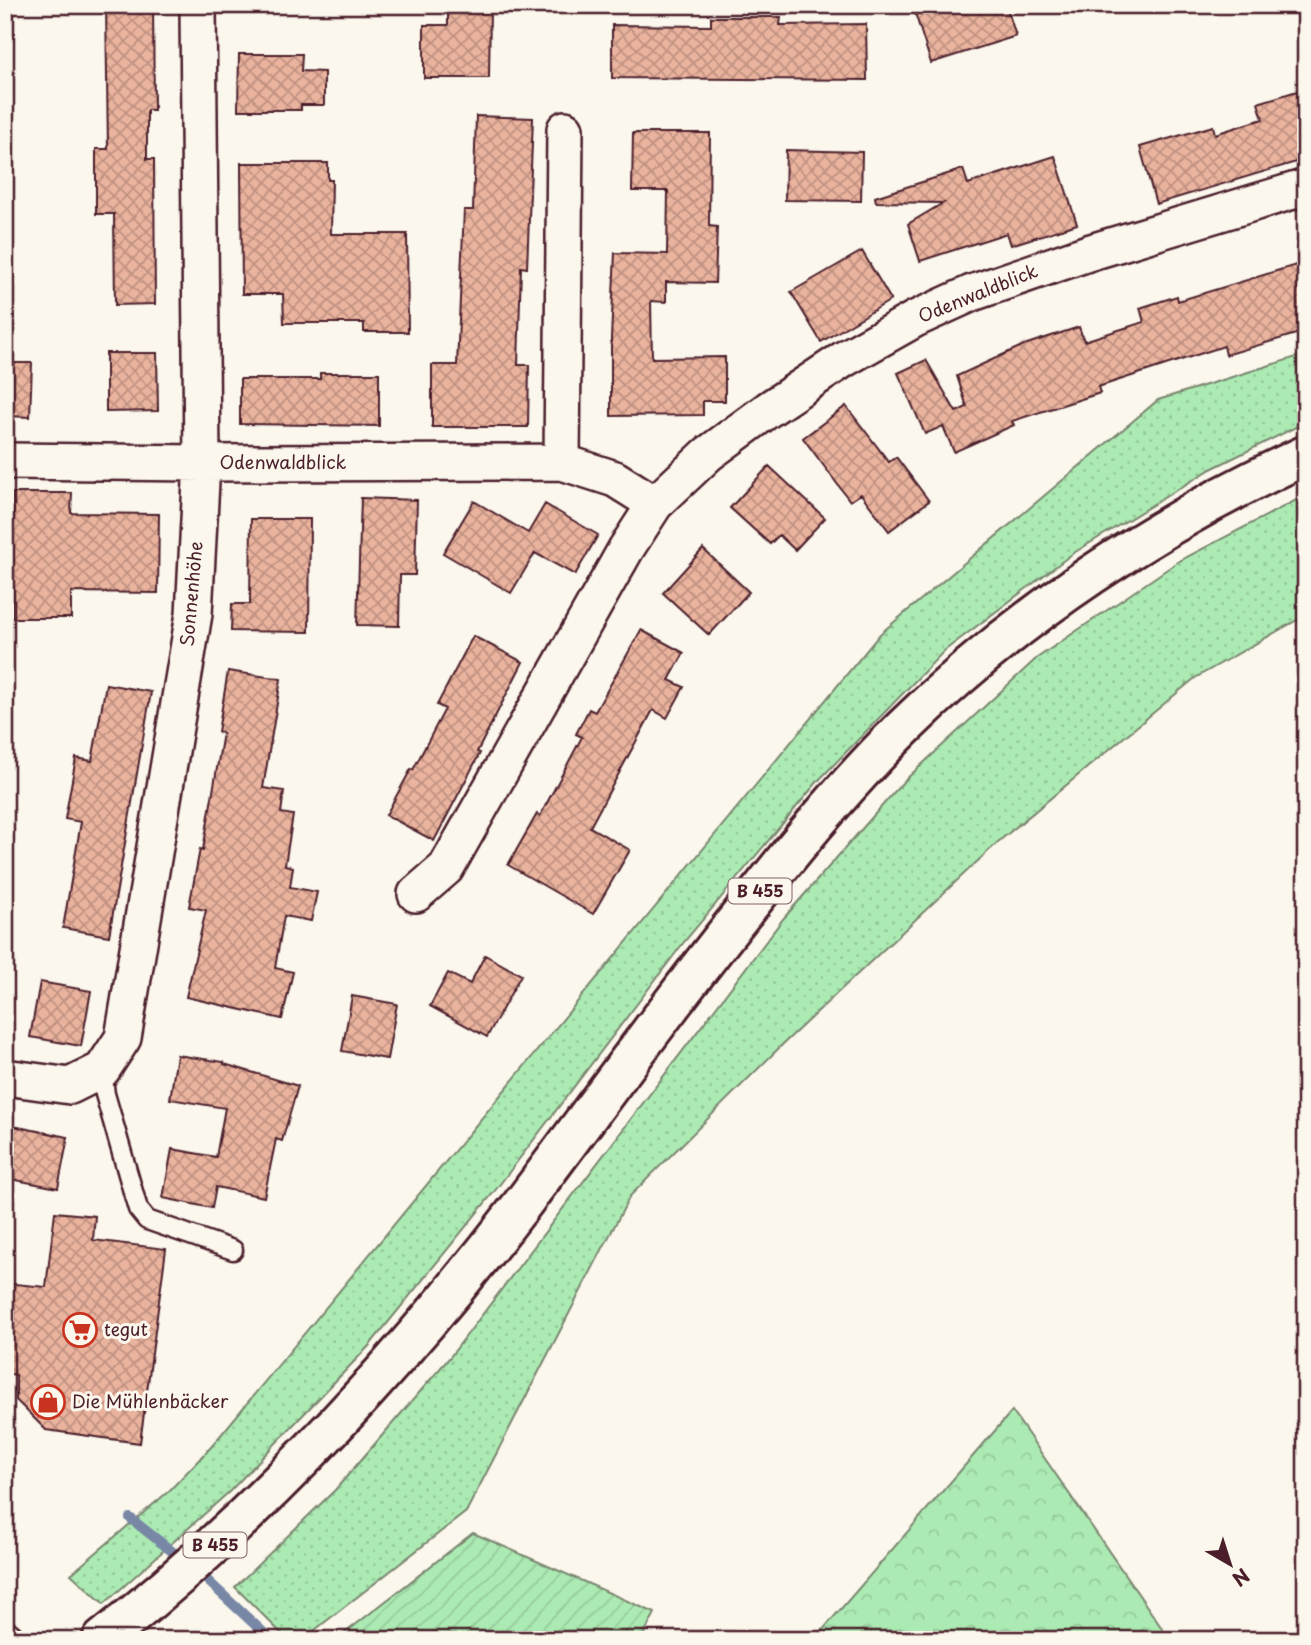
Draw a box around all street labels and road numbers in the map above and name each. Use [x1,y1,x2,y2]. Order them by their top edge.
street label: Odenwaldblick [914,256,1041,329]
street label: Odenwaldblick [220,448,347,475]
street label: Sonnenhöhe [172,540,209,647]
road number: B 455 [728,878,792,904]
road number: B 455 [184,1532,246,1558]

